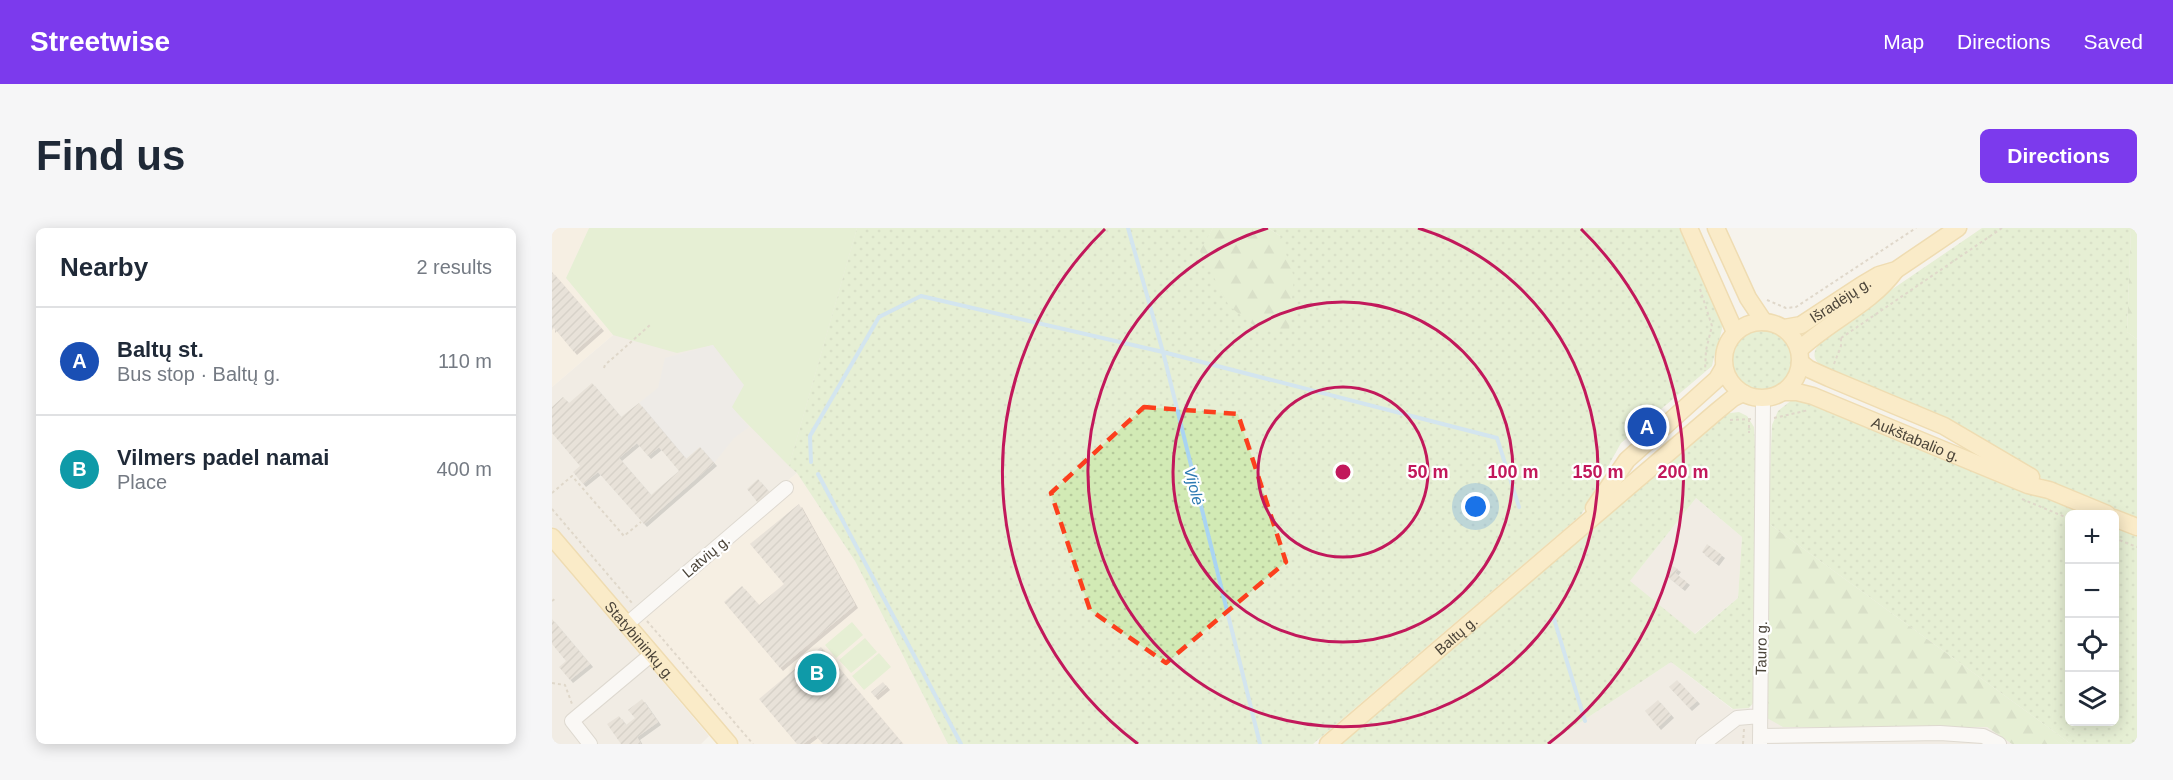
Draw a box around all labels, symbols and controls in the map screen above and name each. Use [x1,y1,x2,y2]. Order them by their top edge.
text: Streetwise [30,26,170,57]
text: Map [1883,30,1924,53]
text: Directions [1957,30,2050,53]
text: Saved [2083,30,2143,53]
button: Directions [1980,129,2137,183]
text: Find us [36,132,185,179]
text: Nearby [60,252,148,282]
text: 2 results [416,256,492,278]
street label: Išradėjų g. [1806,273,1874,326]
text: Baltų st. [117,337,204,362]
text: A [72,350,87,372]
text: 110 m [438,350,492,372]
text: Bus stop · Baltų g. [117,363,280,385]
pin: A [1628,404,1666,450]
street label: Aukštabalio g. [1869,413,1963,465]
text: Vilmers padel namai [117,445,329,470]
text: B [72,458,87,480]
text: 400 m [436,458,492,480]
centre of rings [1333,462,1353,482]
text: 50 m [1407,462,1449,482]
text: 100 m [1487,462,1539,482]
text: 150 m [1572,462,1624,482]
text: 200 m [1657,462,1709,482]
water label: Vijolė [1181,465,1207,507]
text: Place [117,471,167,493]
your location [1461,492,1490,521]
map controls [2065,510,2119,726]
button: + [2065,510,2119,564]
street label: Latvių g. [679,531,733,581]
button: − [2065,564,2119,618]
street label: Statybininkų g. [602,597,679,683]
street label: Baltų g. [1431,612,1481,658]
button: locate [2065,618,2119,672]
street label: Tauro g. [1752,621,1770,675]
pin: B [798,650,836,696]
button: layers [2065,672,2119,726]

